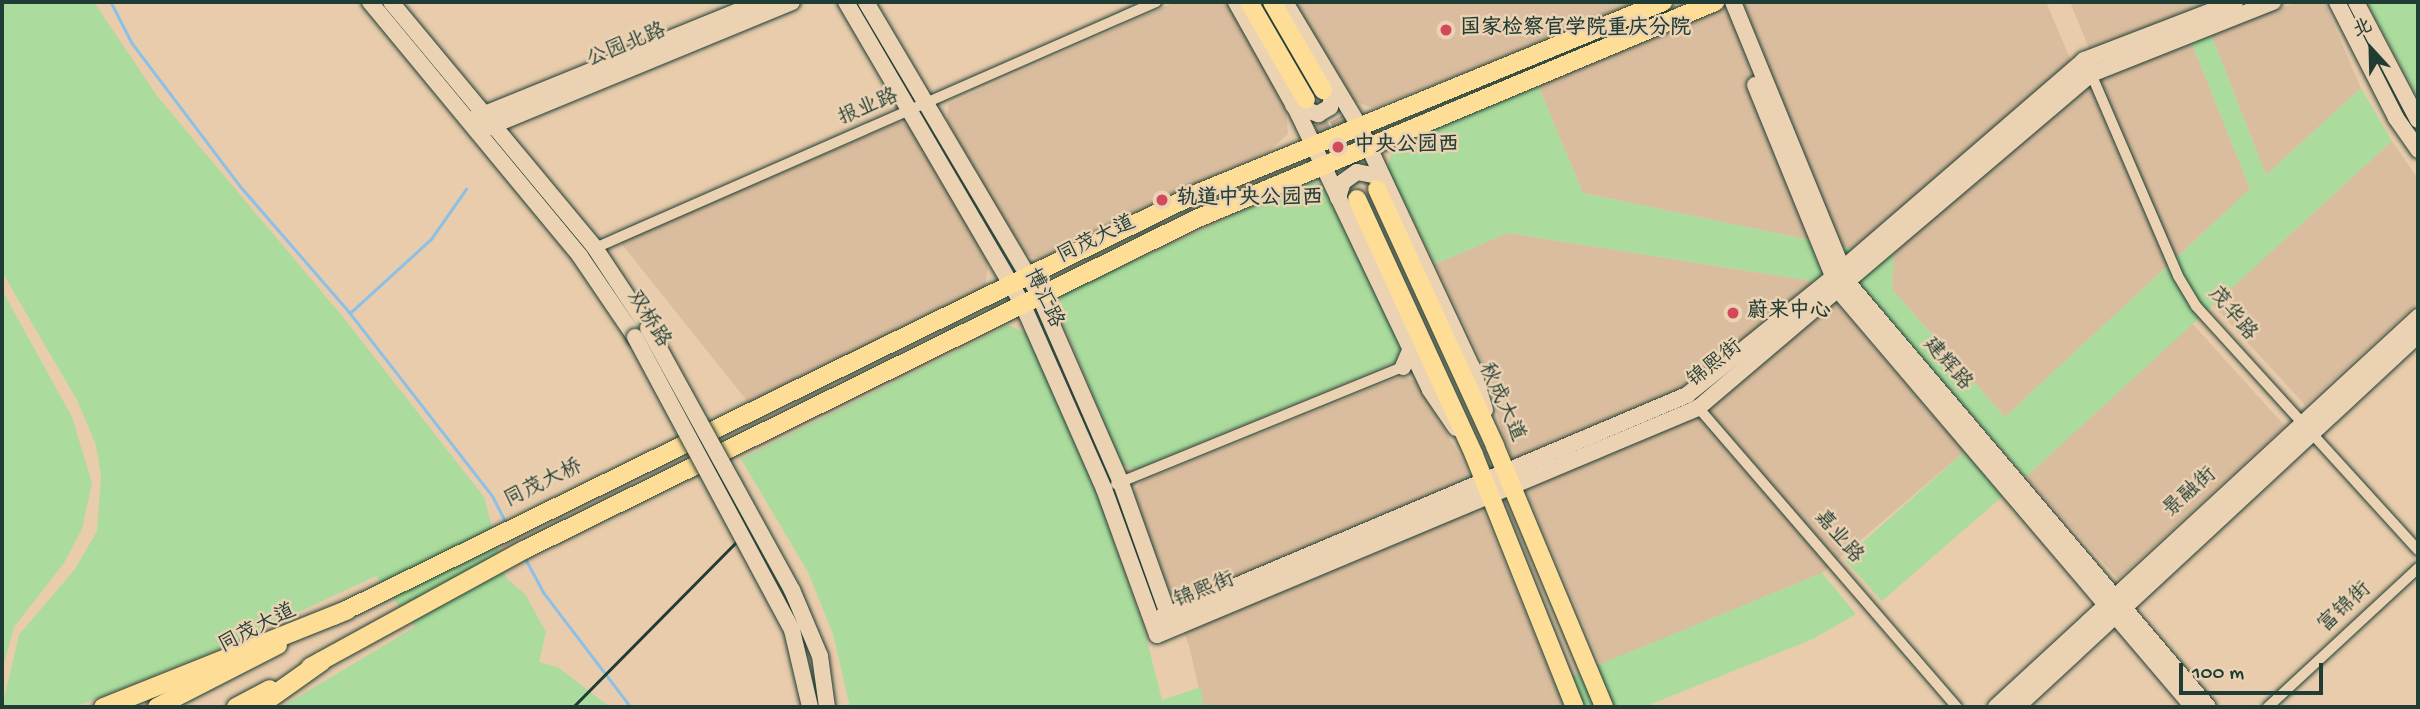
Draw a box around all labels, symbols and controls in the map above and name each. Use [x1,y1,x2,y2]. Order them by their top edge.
north arrow [2336,14,2406,84]
text: 北 [2350,15,2376,43]
place label: 国家检察官学院重庆分院 [1460,17,1691,43]
street label: 公园北路 [583,20,671,74]
marker: 国家检察官学院重庆分院 [1438,22,1454,38]
street label: 报业路 [835,85,903,133]
place label: 中央公园西 [1354,134,1459,160]
marker: 中央公园西 [1328,137,1348,157]
place label: 轨道中央公园西 [1176,187,1323,213]
marker: 轨道中央公园西 [1154,192,1170,208]
street label: 同茂大道 [1054,211,1140,271]
street label: 博汇路 [1017,265,1067,333]
street label: 茂华路 [2201,283,2261,347]
street label: 双桥路 [620,287,674,353]
place label: 蔚来中心 [1747,300,1831,326]
marker: 蔚来中心 [1725,305,1741,321]
street label: 建辉路 [1916,333,1976,397]
street label: 锦熙街 [1684,335,1748,395]
street label: 秋成大道 [1471,360,1529,446]
street label: 同茂大桥 [501,455,587,515]
street label: 景融街 [2159,464,2223,524]
street label: 嘉业路 [1807,506,1867,570]
street label: 锦熙街 [1171,569,1239,615]
street label: 富锦街 [2314,578,2378,640]
street label: 同茂大道 [215,600,301,660]
scale bar [2182,650,2326,694]
text: 100 m [2192,662,2244,687]

